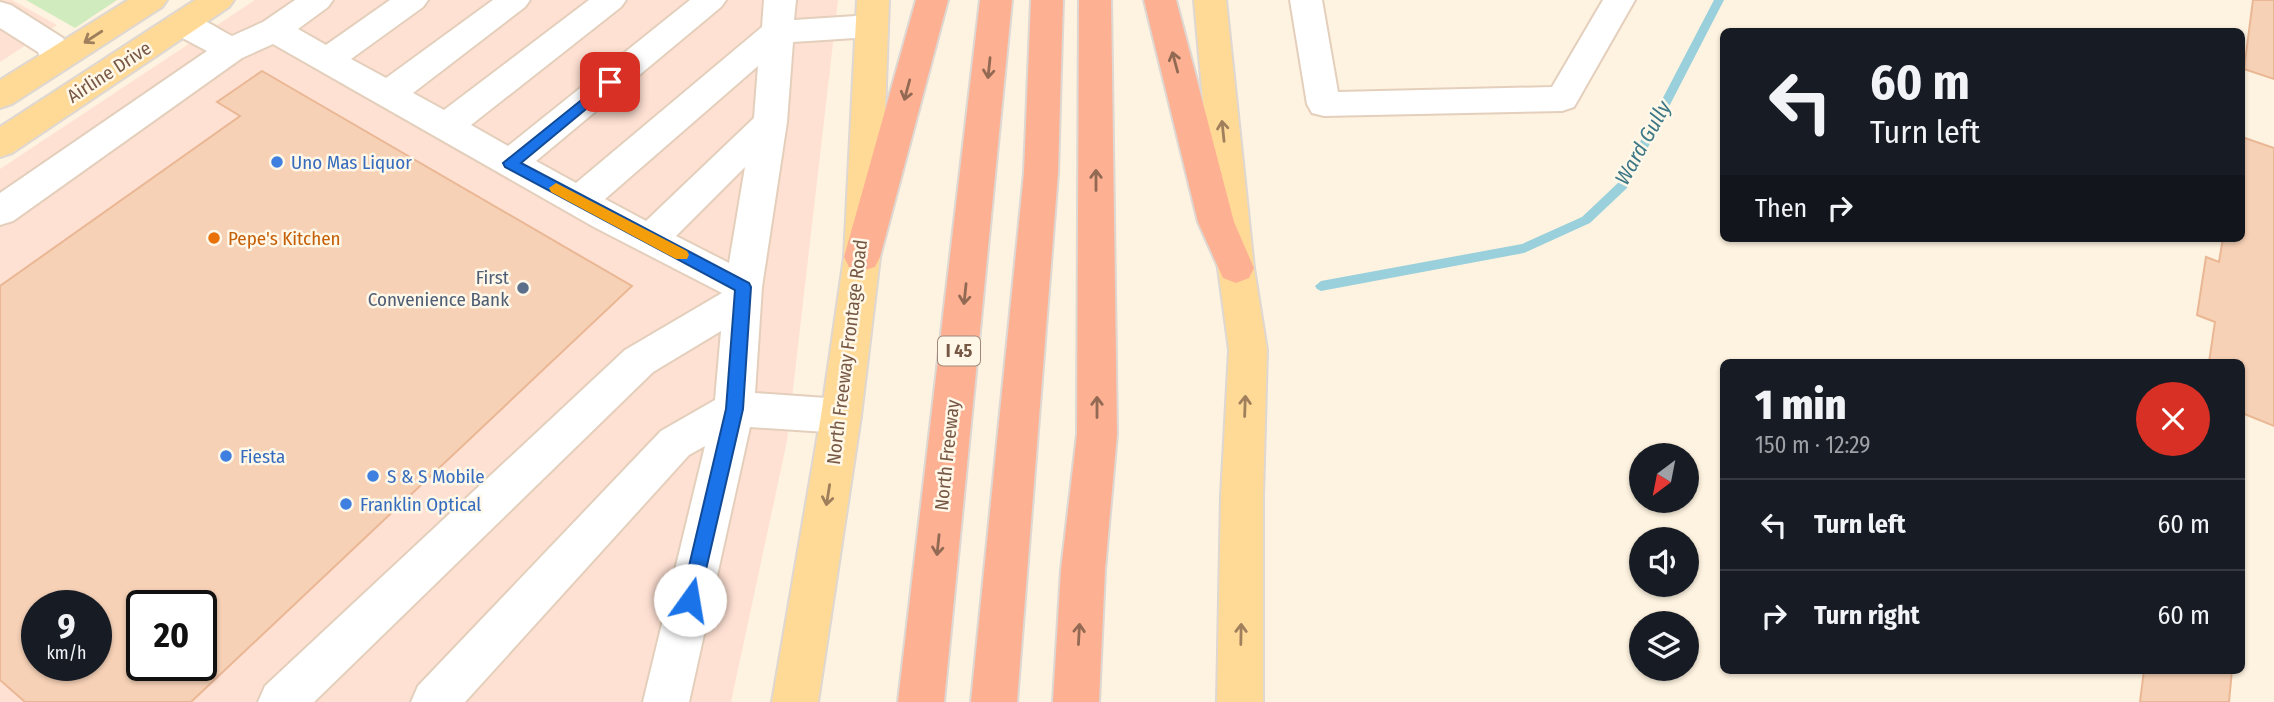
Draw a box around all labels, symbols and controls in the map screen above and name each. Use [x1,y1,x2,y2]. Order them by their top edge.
one-way arrow [84,29,103,44]
street label: Airline Drive [63,36,155,108]
one-way arrow [1168,51,1181,74]
pin [580,52,640,112]
text: 60 m [1870,53,1970,112]
one-way arrow [982,56,995,79]
icon: left [1755,56,1846,147]
icon: arrive [591,63,629,101]
one-way arrow [900,78,913,100]
water label: Ward Gully [1609,96,1677,190]
text: Turn left [1870,113,1980,151]
one-way arrow [1216,120,1229,143]
place label: Uno Mas Liquor [291,151,412,174]
marker: Uno Mas Liquor [269,154,285,170]
one-way arrow [1089,168,1103,191]
icon: right [1821,189,1859,227]
text: Then [1755,193,1807,224]
place label: Pepe's Kitchen [228,227,341,250]
marker: Pepe's Kitchen [206,230,222,246]
street label: North Freeway Frontage Road [822,238,872,466]
place label: First Convenience Bank [368,266,510,311]
marker: First Convenience Bank [515,280,531,296]
one-way arrow [958,282,971,305]
road number: I 45 [938,337,980,366]
text: 1 min [1755,380,1846,430]
button: close [2136,382,2210,456]
one-way arrow [1239,395,1252,418]
one-way arrow [1090,396,1104,419]
street label: North Freeway [930,398,964,511]
text: 150 m · 12:29 [1755,431,1870,459]
north arrow [1629,443,1699,513]
map controls [1629,443,1699,681]
place label: Fiesta [240,445,285,468]
marker: Fiesta [218,448,234,464]
place label: S & S Mobile [387,465,485,488]
marker: S & S Mobile [365,468,381,484]
one-way arrow [821,483,834,506]
place label: Franklin Optical [360,493,481,516]
marker: Franklin Optical [338,496,354,512]
icon: left [1755,506,1793,544]
text: Turn left [1814,509,1906,540]
text: 60 m [2157,509,2210,540]
button: sound [1629,527,1699,597]
one-way arrow [931,533,944,555]
position arrow [653,563,727,637]
speed limit sign: 20 [126,590,217,681]
icon: right [1755,597,1793,635]
text: Turn right [1814,600,1920,631]
text: 60 m [2157,600,2210,631]
text: 9 [57,605,76,647]
button: layers [1629,611,1699,681]
one-way arrow [1073,623,1086,646]
one-way arrow [1234,623,1248,646]
text: km/h [46,642,87,664]

